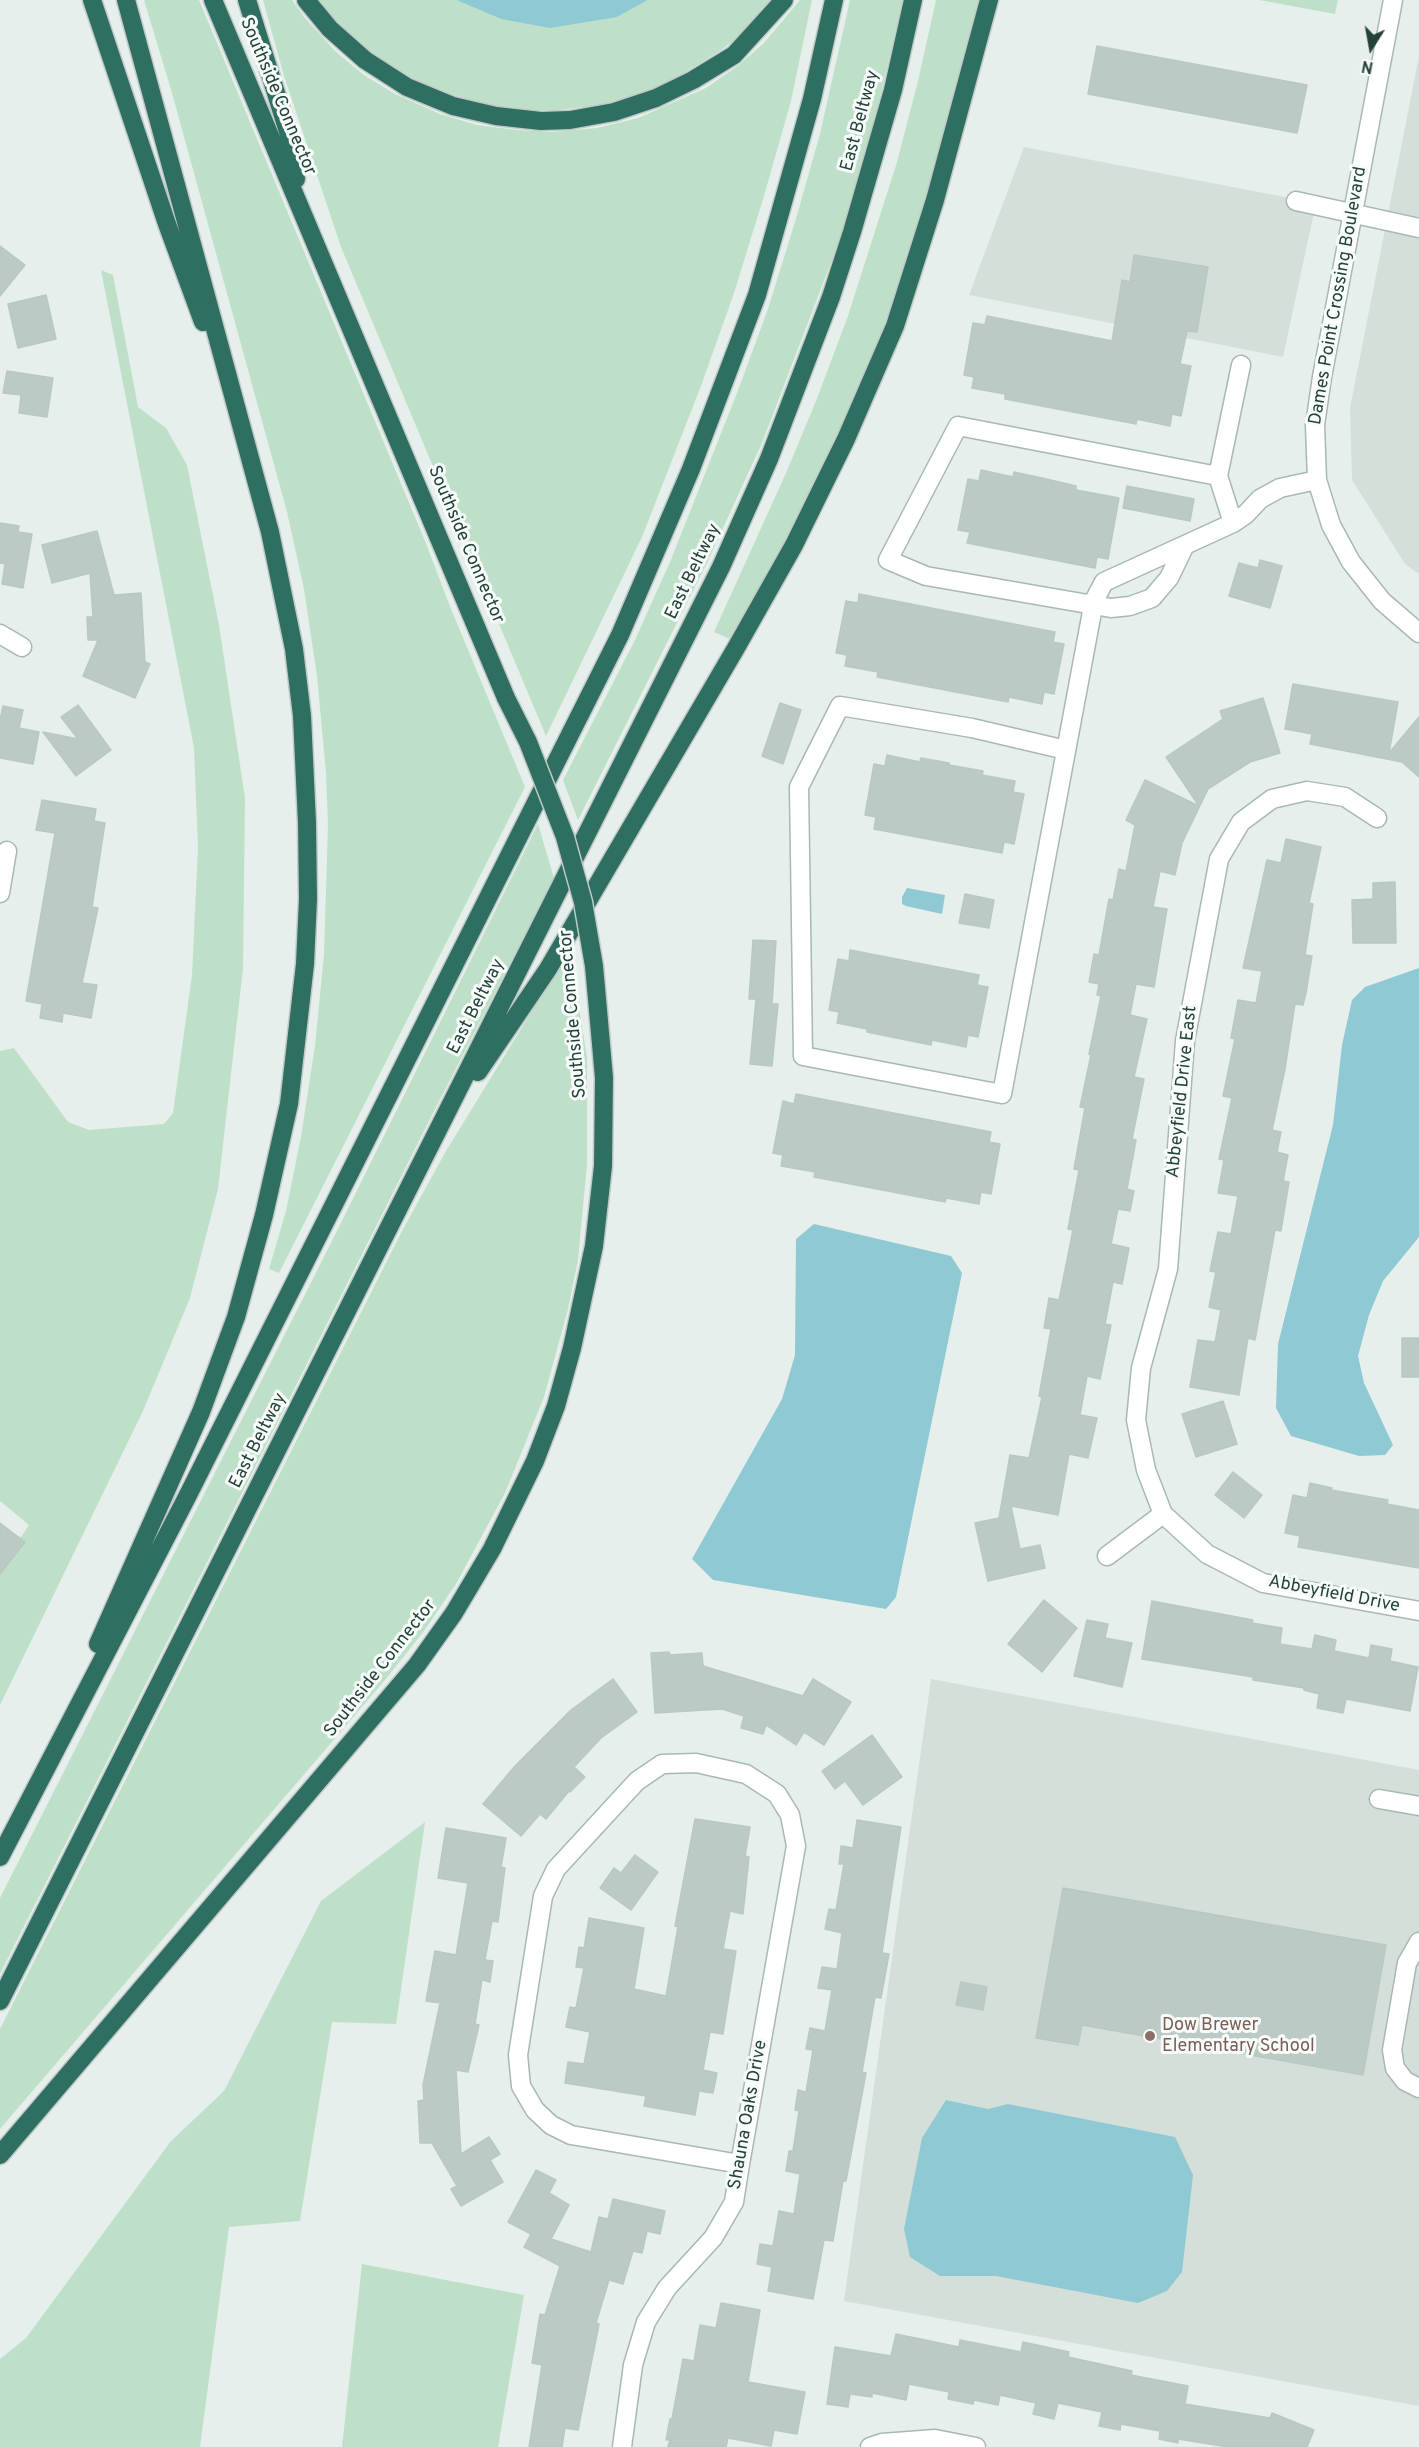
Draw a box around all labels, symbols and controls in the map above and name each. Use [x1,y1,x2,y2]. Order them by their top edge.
street label: Southside Connector [234,15,320,179]
north arrow [1341,18,1401,78]
text: N [1360,55,1375,77]
street label: East Beltway [837,68,885,174]
street label: Dames Point Crossing Boulevard [1306,165,1372,427]
street label: Southside Connector [422,463,508,627]
street label: East Beltway [662,521,726,623]
street label: Southside Connector [556,929,592,1099]
street label: East Beltway [444,956,510,1058]
street label: Abbeyfield Drive East [1163,1005,1203,1179]
street label: East Beltway [226,1390,292,1492]
street label: Abbeyfield Drive [1266,1572,1402,1618]
street label: Southside Connector [320,1596,442,1742]
place label: Dow Brewer Elementary School [1162,2015,1315,2058]
marker: Dow Brewer Elementary School [1143,2029,1157,2043]
street label: Shauna Oaks Drive [725,2039,773,2191]

